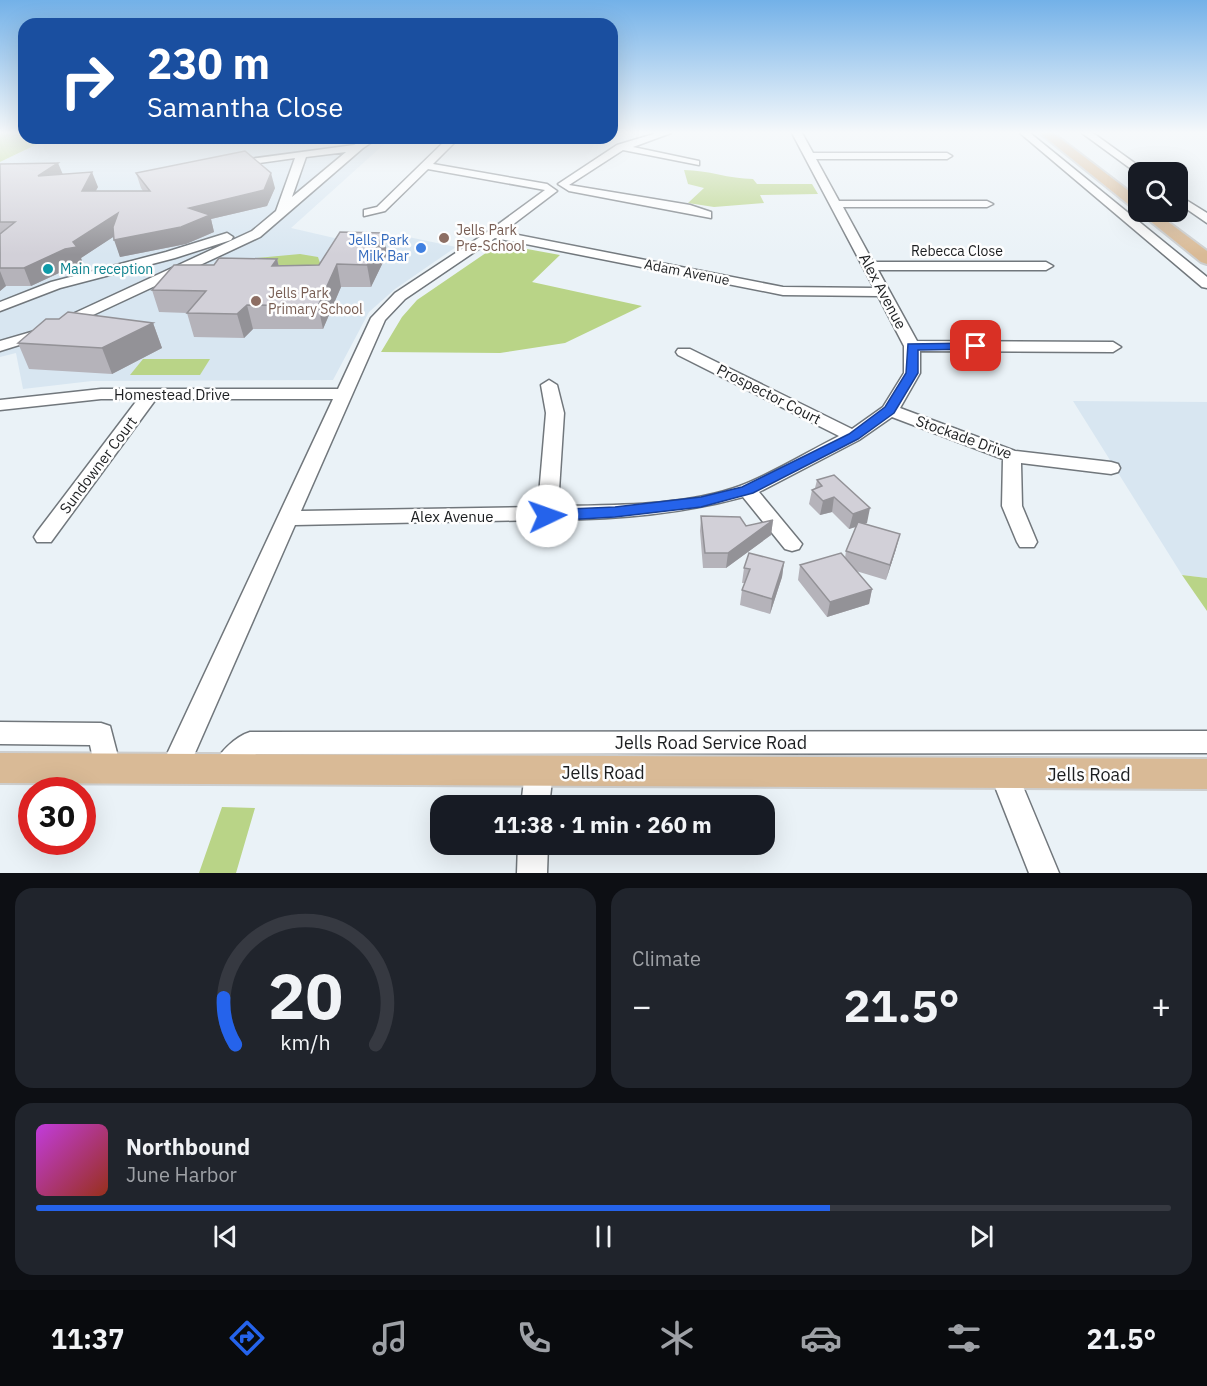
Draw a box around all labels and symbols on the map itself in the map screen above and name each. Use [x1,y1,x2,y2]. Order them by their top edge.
place label: Jells Park Pre-School [456,221,525,255]
place label: Jells Park Milk Bar [348,231,410,265]
marker: Jells Park Pre-School [437,231,451,245]
marker: Jells Park Milk Bar [414,241,428,255]
street label: Rebecca Close [911,242,1003,260]
street label: Alex Avenue [855,250,911,332]
street label: Adam Avenue [643,255,732,289]
place label: Main reception [60,260,153,278]
marker: Main reception [41,262,55,276]
place label: Jells Park Primary School [268,284,363,318]
marker: Jells Park Primary School [249,294,263,308]
pin [950,320,1001,371]
street label: Prospector Court [714,360,824,428]
street label: Homestead Drive [114,385,230,404]
street label: Stockade Drive [913,411,1015,463]
street label: Sundowner Court [55,412,141,518]
position arrow [515,484,579,548]
street label: Alex Avenue [411,507,493,526]
street label: Jells Road Service Road [615,731,807,754]
street label: Jells Road [561,761,645,784]
street label: Jells Road [1047,763,1131,786]
speed limit sign: 30 [18,777,96,855]

